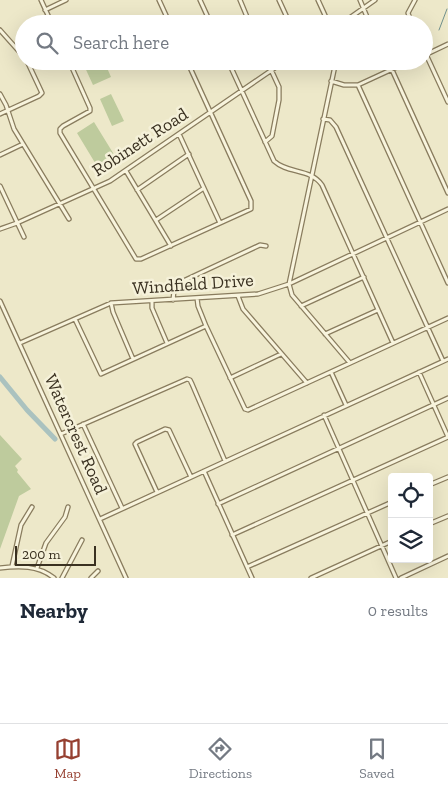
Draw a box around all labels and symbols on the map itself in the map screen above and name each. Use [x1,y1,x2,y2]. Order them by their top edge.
street label: Robinett Road [88,103,192,181]
street label: Windfield Drive [132,269,254,299]
street label: Watercrest Road [40,371,112,498]
scale bar [15,543,96,566]

